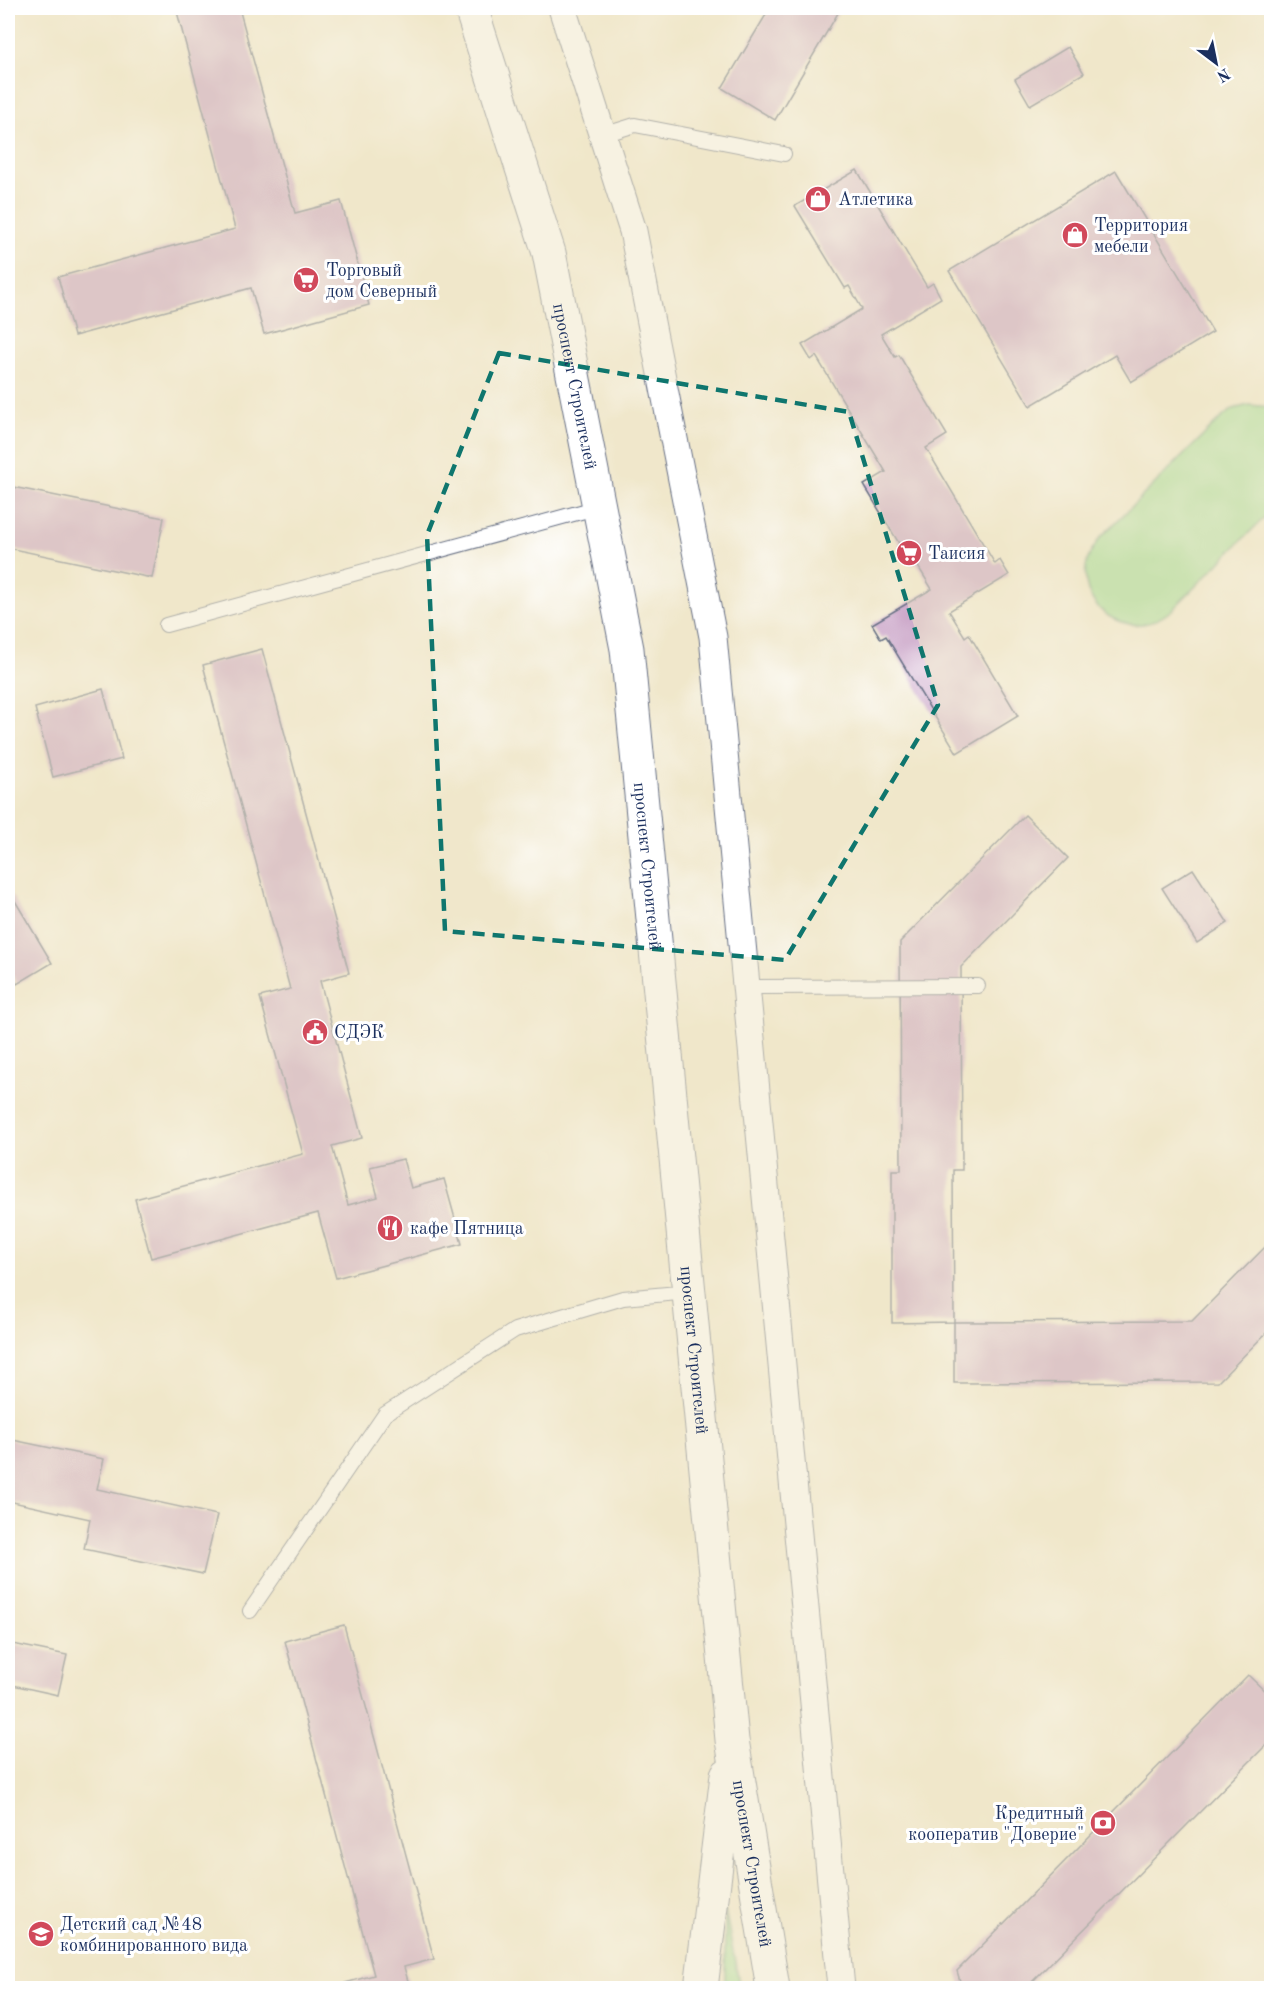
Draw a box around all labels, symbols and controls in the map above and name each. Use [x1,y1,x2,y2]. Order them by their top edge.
north arrow [1186,33,1246,93]
text: N [1213,64,1232,84]
shop icon: Атлетика [803,184,833,214]
place label: Атлетика [838,191,914,209]
place label: Территория мебели [1094,217,1188,256]
shop icon: Территория мебели [1060,220,1090,250]
place label: Торговый дом Северный [326,262,437,301]
supermarket icon: Торговый дом Северный [291,265,321,295]
street label: проспект Строителей [549,302,599,471]
supermarket icon: Таисия [894,538,924,568]
place label: Таисия [928,545,985,563]
street label: проспект Строителей [630,781,664,951]
public building icon: СДЭК [300,1017,330,1047]
place label: СДЭК [334,1024,384,1042]
restaurant icon: кафе Пятница [375,1213,405,1243]
place label: кафе Пятница [410,1220,524,1239]
street label: проспект Строителей [676,1265,711,1435]
street label: проспект Строителей [729,1779,774,1949]
place label: Кредитный кооператив "Доверие" [908,1805,1084,1844]
bank icon: Кредитный кооператив "Доверие" [1088,1808,1118,1838]
place label: Детский сад №48 комбинированного вида [60,1916,248,1955]
school or university icon: Детский сад №48 комбинированного вида [26,1919,56,1949]

